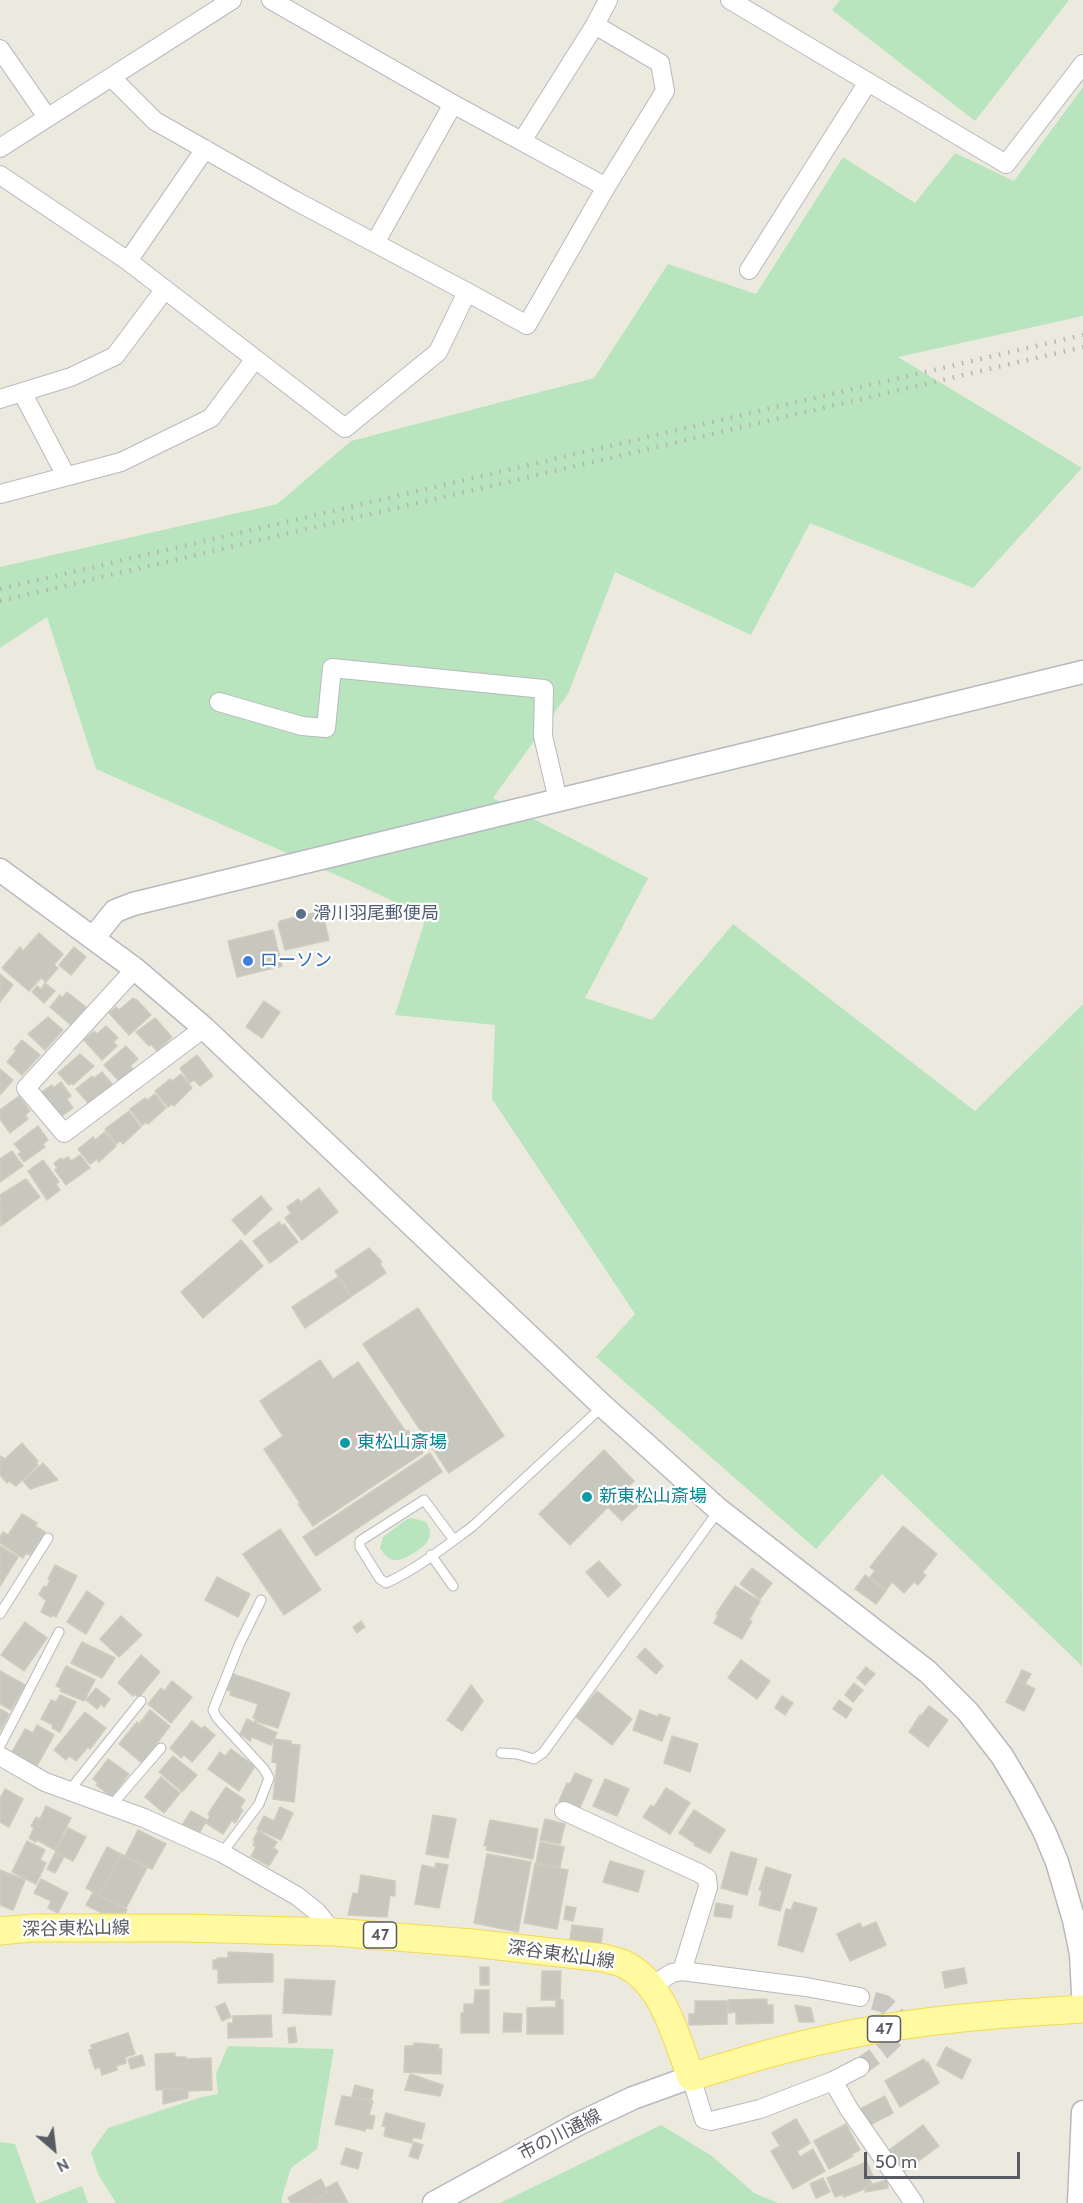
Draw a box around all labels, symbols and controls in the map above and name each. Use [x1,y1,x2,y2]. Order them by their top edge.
place label: 滑川羽尾郵便局 [313,903,439,925]
marker: 滑川羽尾郵便局 [294,907,308,921]
place label: ローソン [260,950,332,972]
marker: ローソン [241,954,255,968]
place label: 東松山斎場 [357,1432,447,1454]
marker: 東松山斎場 [338,1436,352,1450]
place label: 新東松山斎場 [599,1486,707,1508]
marker: 新東松山斎場 [580,1490,594,1504]
street label: 深谷東松山線 [22,1917,130,1941]
road number: 47 [364,1922,397,1948]
street label: 深谷東松山線 [506,1937,616,1973]
road number: 47 [868,2016,900,2042]
street label: 市の川通線 [515,2105,605,2165]
north arrow [24,2119,84,2179]
scale bar [867,2140,1023,2178]
text: 50 m [875,2151,917,2173]
text: N [53,2154,72,2176]

